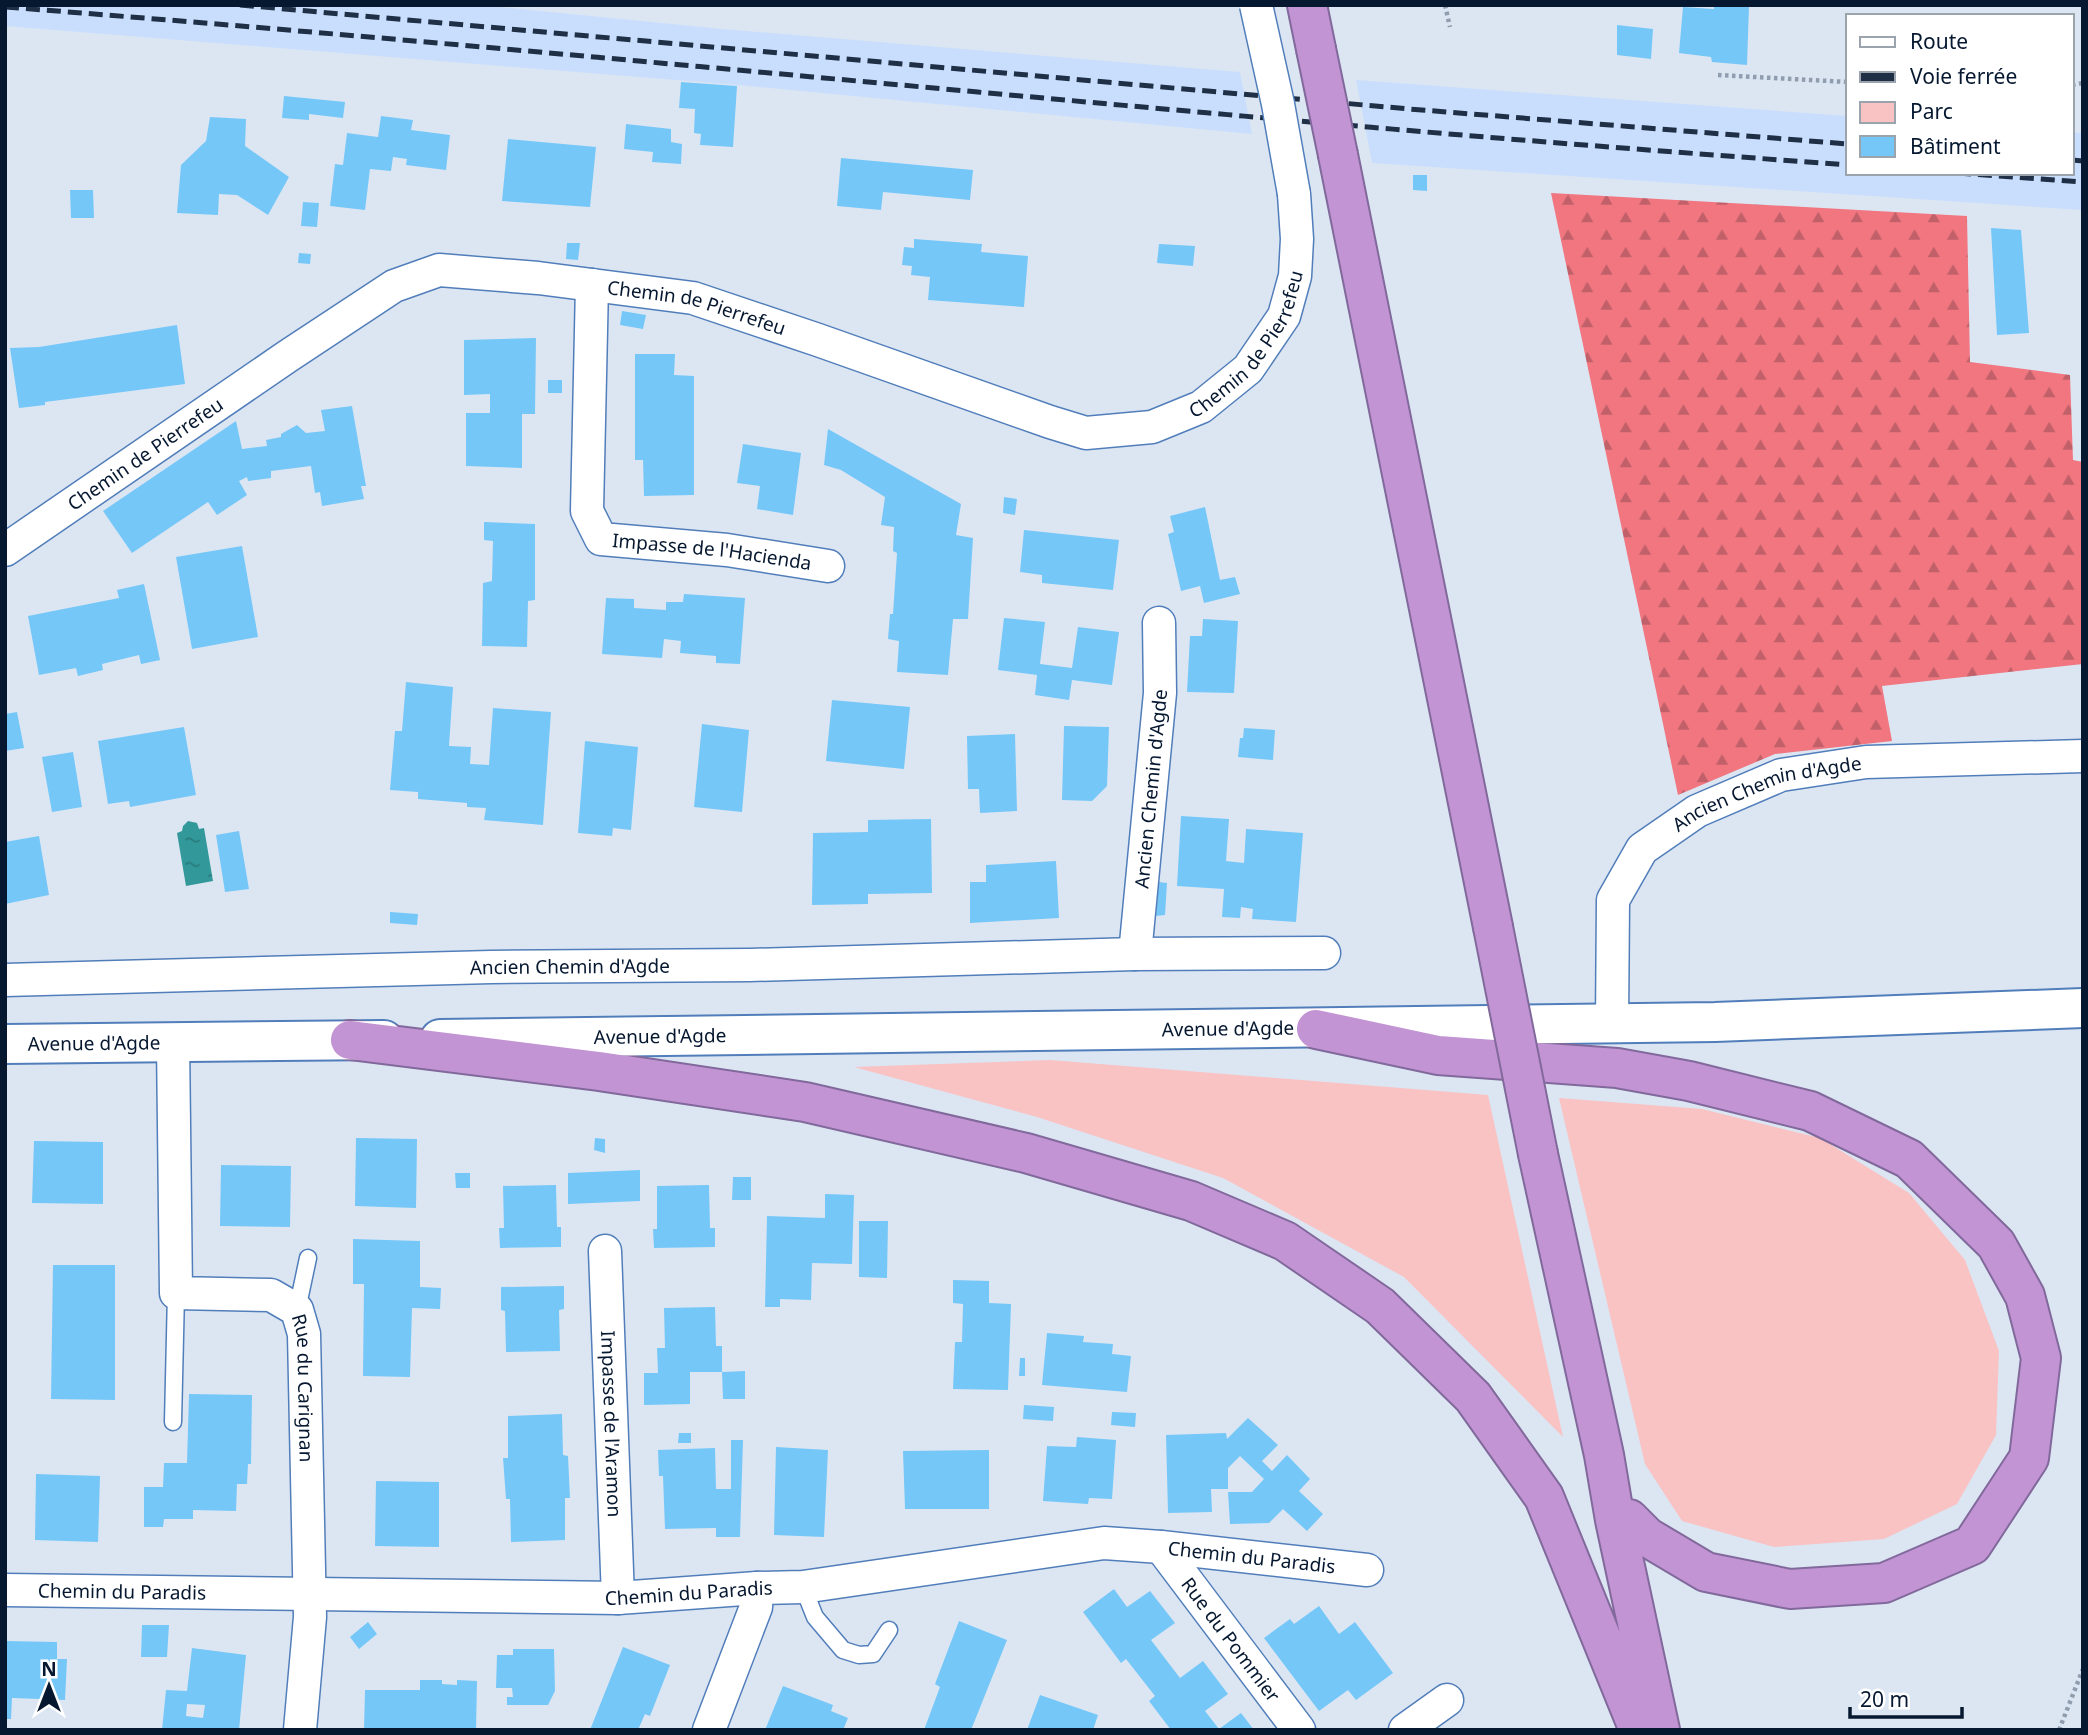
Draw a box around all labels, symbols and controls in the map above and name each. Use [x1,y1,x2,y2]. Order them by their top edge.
legend [1846,14,2074,175]
text: Route [1910,27,1968,55]
text: Voie ferrée [1910,62,2017,90]
text: Parc [1910,97,1953,125]
text: Bâtiment [1910,132,2001,160]
street label: Chemin de Pierrefeu [1185,267,1309,424]
street label: Chemin de Pierrefeu [606,274,789,341]
street label: Chemin de Pierrefeu [62,391,228,516]
street label: Impasse de l'Hacienda [611,527,813,576]
street label: Ancien Chemin d'Agde [1128,688,1173,890]
street label: Ancien Chemin d'Agde [1667,750,1863,837]
street label: Ancien Chemin d'Agde [469,953,670,981]
street label: Avenue d'Agde [1161,1015,1294,1042]
street label: Avenue d'Agde [594,1022,726,1050]
street label: Avenue d'Agde [28,1029,160,1057]
street label: Rue du Carignan [286,1311,320,1463]
street label: Impasse de l'Aramon [595,1330,628,1518]
street label: Chemin du Paradis [1167,1535,1337,1579]
street label: Rue du Pommier [1175,1572,1286,1707]
street label: Chemin du Paradis [605,1575,773,1611]
street label: Chemin du Paradis [38,1577,206,1606]
north arrow [14,1651,84,1721]
text: N [41,1656,57,1682]
scale bar [1850,1676,1962,1720]
text: 20 m [1860,1685,1909,1713]

